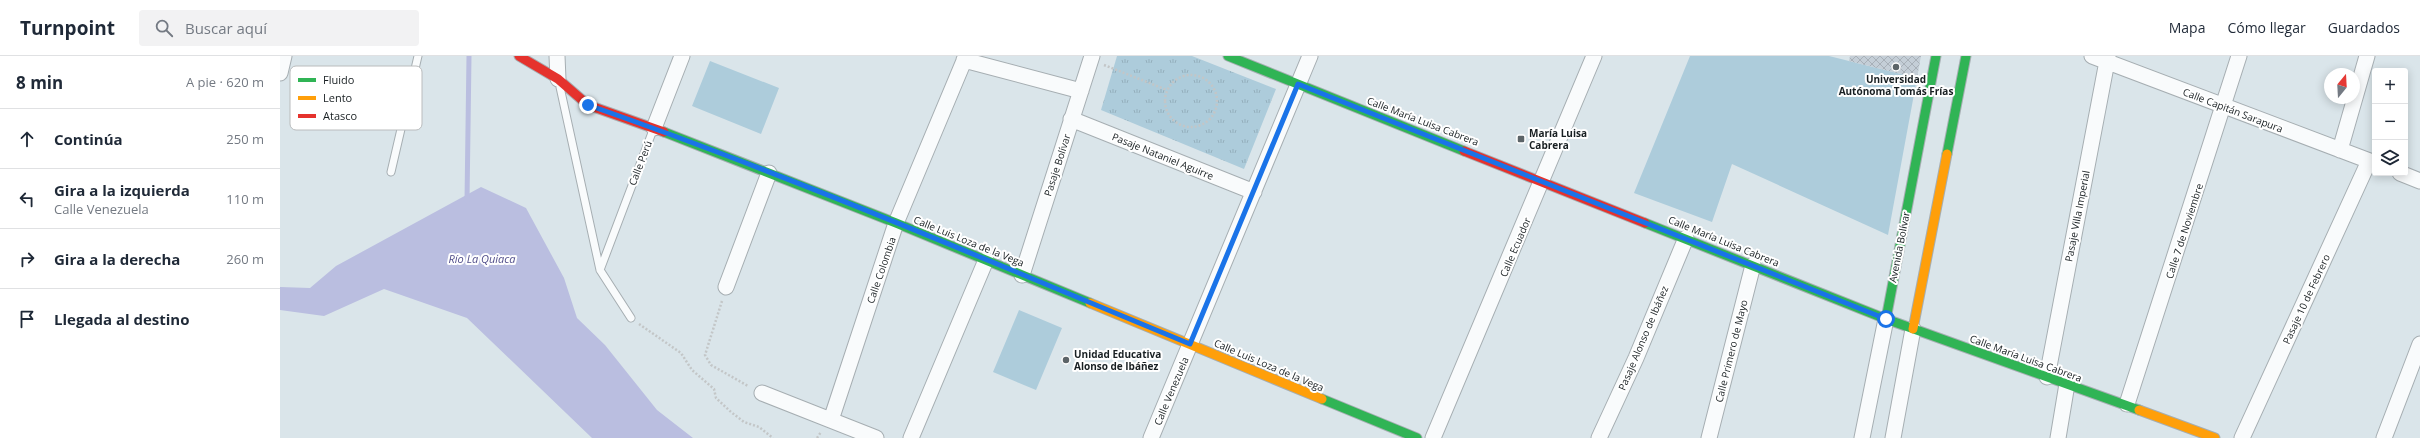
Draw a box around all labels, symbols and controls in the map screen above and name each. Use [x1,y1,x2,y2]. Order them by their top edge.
search box [139,10,419,46]
text: Turnpoint [20,15,115,41]
icon: search [153,17,175,39]
text: Buscar aquí [185,18,267,38]
text: Mapa [2169,18,2205,37]
text: Cómo llegar [2227,18,2306,37]
text: Guardados [2328,18,2400,37]
marker: Universidad Autónoma Tomás Frías [1891,62,1901,72]
legend [290,66,422,130]
north arrow [2324,68,2360,104]
map controls [2372,68,2408,176]
button: + [2372,68,2408,104]
text: 8 min [16,71,63,94]
text: Fluido [323,72,355,87]
place label: Universidad Autónoma Tomás Frías [1839,72,1953,98]
text: A pie · 620 m [186,73,264,91]
street label: Calle Capitán Sarapura [2181,84,2285,136]
text: Lento [323,90,353,105]
street label: Calle María Luisa Cabrera [1365,93,1481,149]
route end [579,96,597,114]
button: − [2372,104,2408,140]
text: Atasco [323,108,358,123]
place label: María Luisa Cabrera [1529,126,1587,152]
icon: ahead [16,128,38,150]
text: Continúa [54,129,123,149]
street label: Pasaje Nataniel Aguirre [1110,129,1216,183]
text: 250 m [226,130,264,148]
street label: Pasaje Bolívar [1040,132,1074,198]
marker: María Luisa Cabrera [1516,134,1526,144]
street label: Calle Perú [625,139,655,187]
button: layers [2372,140,2408,176]
street label: Pasaje Villa Imperial [2061,169,2093,263]
text: Gira a la izquierda [54,180,190,200]
street label: Calle 7 de Noviembre [2162,181,2206,280]
icon: left [16,188,38,210]
text: 110 m [226,190,264,208]
text: Calle Venezuela [54,200,149,218]
street label: Avenida Bolívar [1885,210,1913,284]
street label: Calle Luis Loza de la Vega [912,212,1026,270]
street label: Calle María Luisa Cabrera [1666,212,1782,270]
street label: Calle Ecuador [1496,215,1534,279]
street label: Calle Colombia [863,235,899,305]
icon: right [16,248,38,270]
text: Gira a la derecha [54,249,180,269]
text: 260 m [226,250,264,268]
water label: Río La Quiaca [449,251,515,266]
street label: Pasaje 10 de Febrero [2279,252,2333,346]
street label: Pasaje Alonso de Ibáñez [1615,283,1671,392]
street label: Calle Primero de Mayo [1711,298,1751,404]
icon: arrive [16,308,38,330]
text: Llegada al destino [54,309,189,329]
route start [1877,310,1895,328]
street label: Calle María Luisa Cabrera [1968,331,2084,385]
street label: Calle Luis Loza de la Vega [1212,336,1326,394]
place label: Unidad Educativa Alonso de Ibáñez [1074,347,1161,373]
marker: Unidad Educativa Alonso de Ibáñez [1061,355,1071,365]
street label: Calle Venezuela [1150,355,1192,427]

